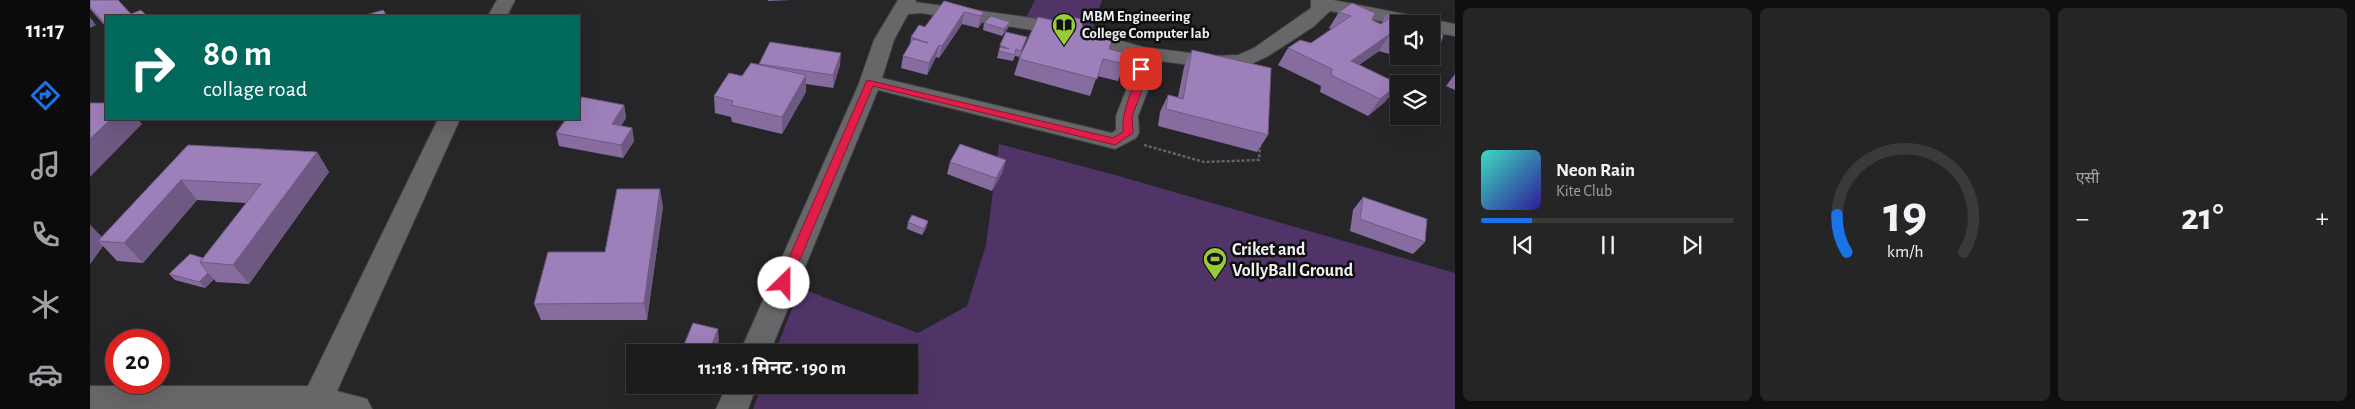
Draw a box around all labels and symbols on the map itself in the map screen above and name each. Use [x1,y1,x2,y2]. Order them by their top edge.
place label: MBM Engineering College Computer lab [1082,9,1210,41]
library icon: MBM Engineering College Computer lab [1051,12,1077,46]
pin [1120,48,1162,90]
place label: Criket and VollyBall Ground [1232,241,1354,280]
sports icon: Criket and VollyBall Ground [1202,246,1228,280]
position arrow [757,256,809,308]
speed limit sign: 20 [105,329,170,394]

